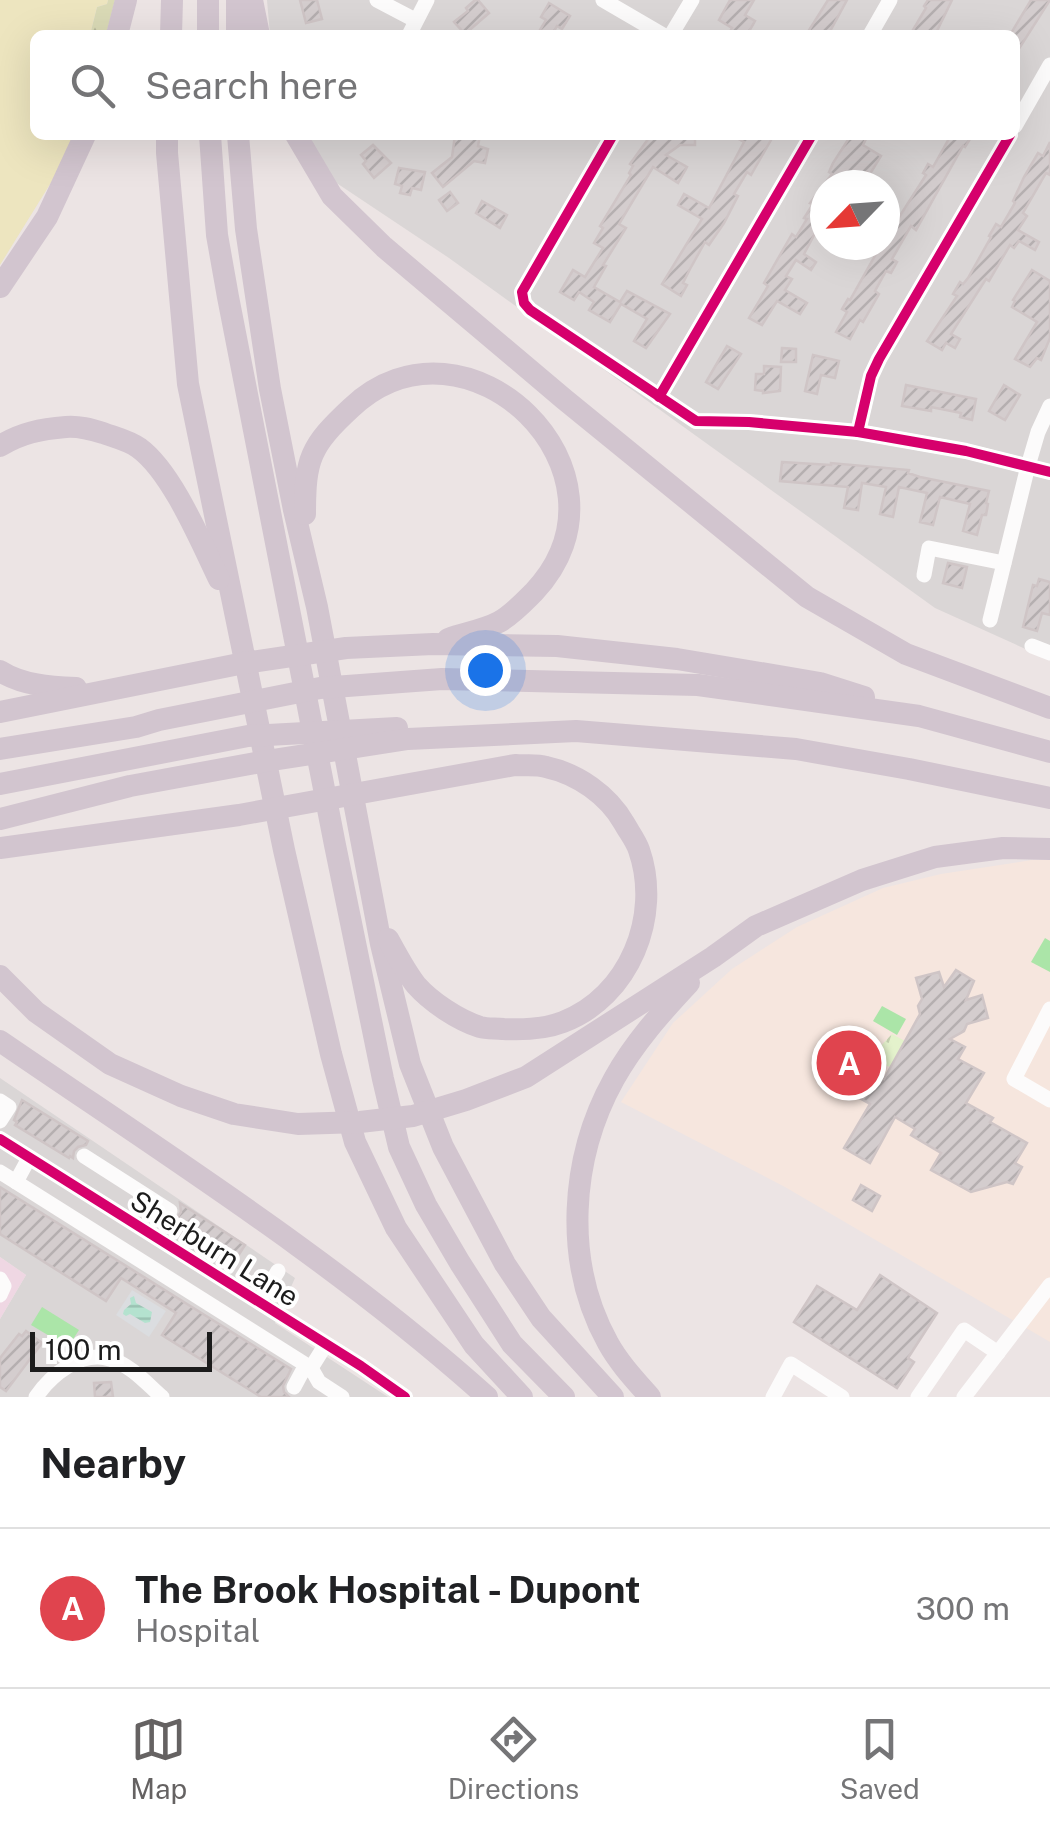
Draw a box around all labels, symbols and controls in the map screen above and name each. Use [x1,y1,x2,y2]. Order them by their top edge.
search box [30,30,1020,140]
icon: search [65,58,120,113]
text: Search here [145,63,358,108]
north arrow [810,170,900,260]
your location [460,645,511,696]
pin: A [816,1026,882,1100]
street label: Sherburn Lane [125,1183,305,1313]
scale bar [30,1327,212,1372]
text: 100 m [45,1333,122,1366]
text: Nearby [40,1438,186,1487]
text: The Brook Hospital - Dupont [135,1567,641,1612]
text: A [61,1590,84,1627]
text: 300 m [916,1590,1010,1627]
text: Hospital [135,1612,260,1649]
tab: Map [130,1712,187,1805]
tab: Directions [448,1712,579,1805]
tab: Saved [840,1712,920,1805]

